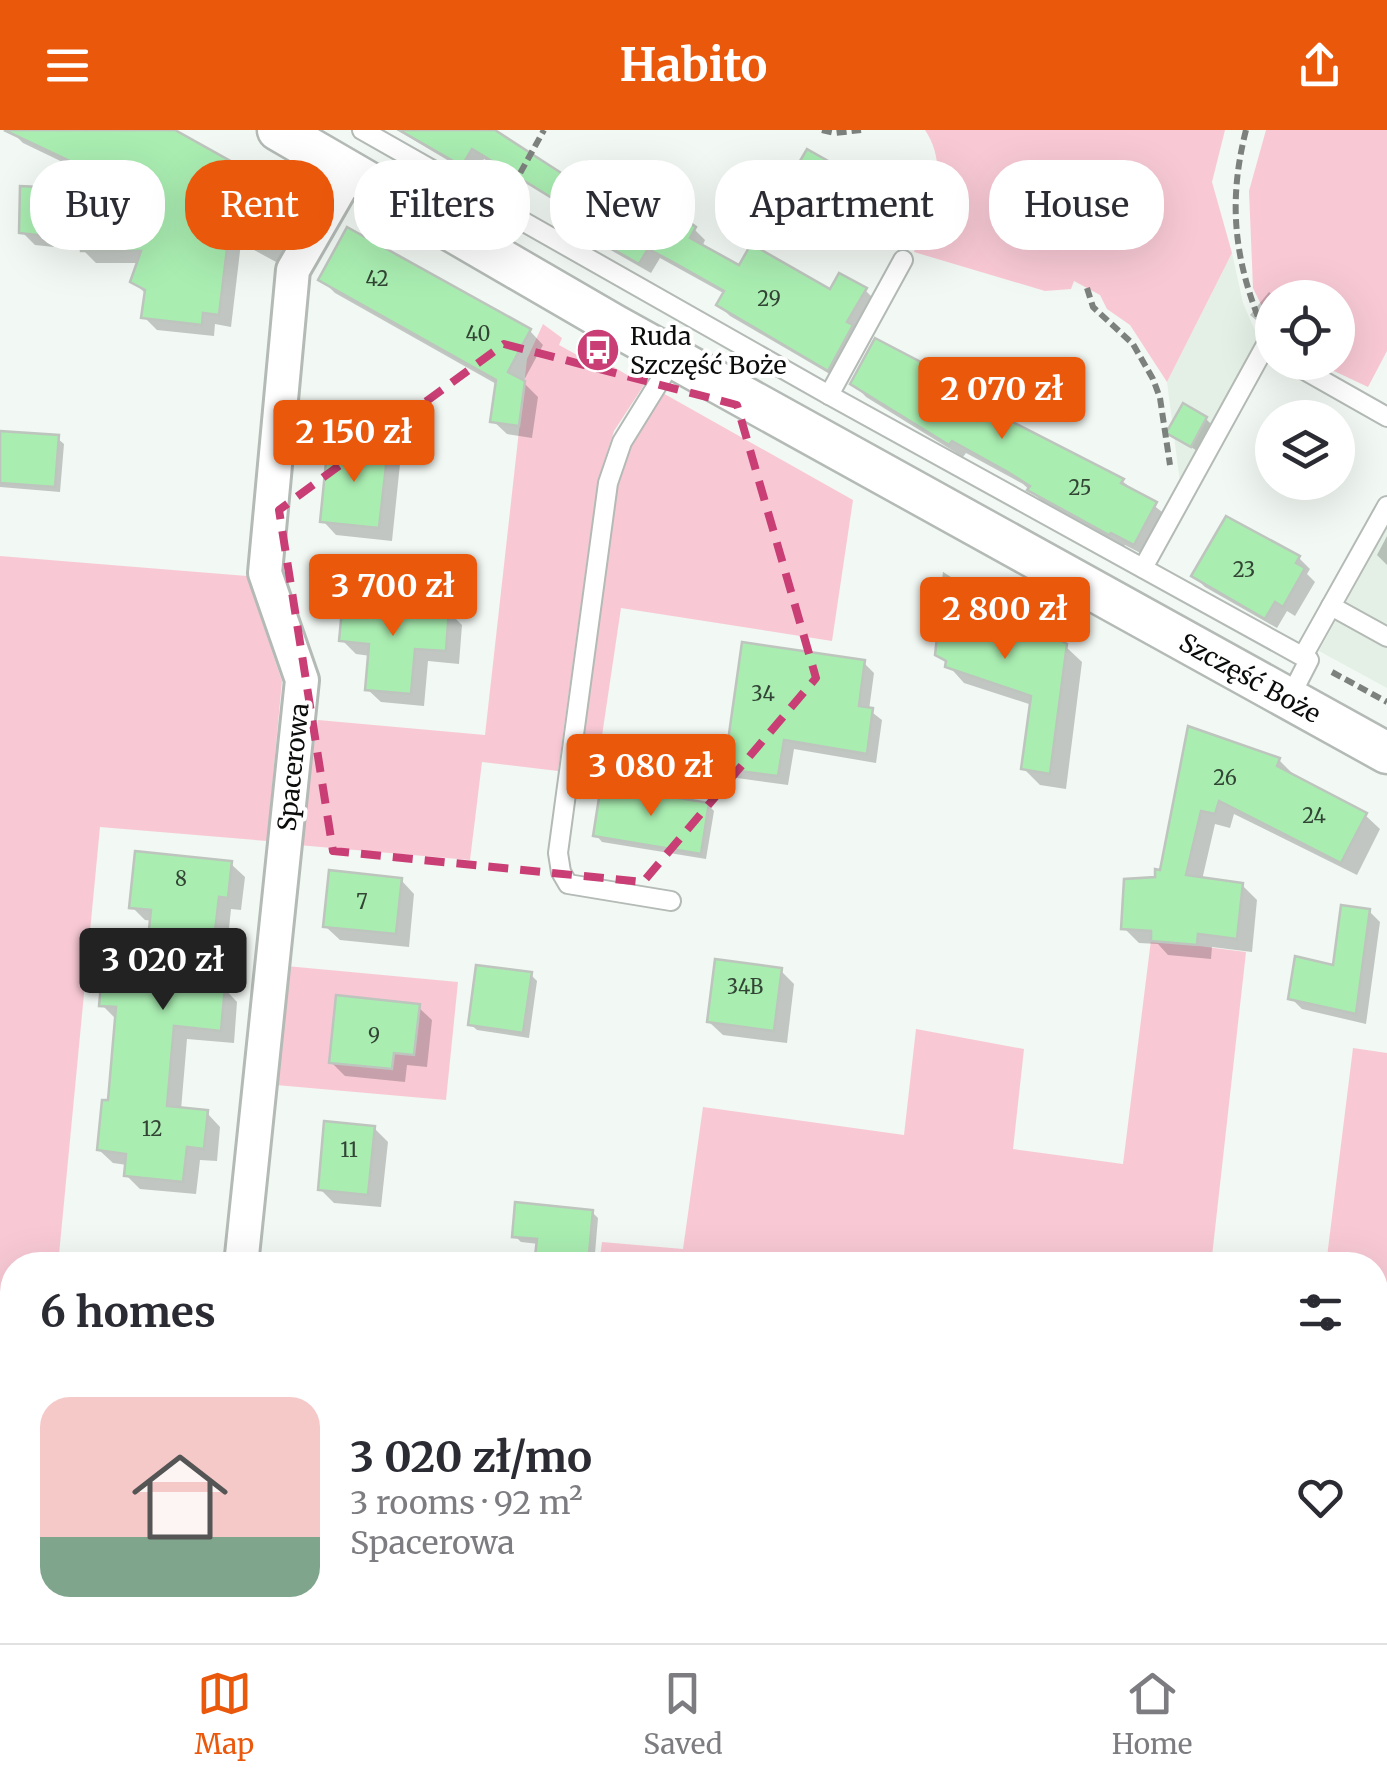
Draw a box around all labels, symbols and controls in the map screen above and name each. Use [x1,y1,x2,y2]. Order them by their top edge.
text: Habito [620,37,767,93]
icon: menu [40,38,95,93]
icon: share [1292,38,1347,93]
chip: Buy [30,160,165,250]
chip: Rent [185,160,334,250]
chip: Filters [354,160,530,250]
chip: New [550,160,695,250]
chip: Apartment [715,160,969,250]
chip: House [989,160,1164,250]
house number: 42 [365,266,389,291]
map controls [1255,280,1355,500]
button: locate [1255,280,1355,380]
house number: 29 [757,286,781,311]
place label: Ruda Szczęść Boże [630,320,787,381]
house number: 40 [466,321,490,346]
bus stop icon: Ruda Szczęść Boże [575,327,621,373]
pin: 2 070 zł [899,357,1105,442]
text: 2 070 zł [940,369,1064,409]
pin: 2 150 zł [251,400,457,485]
button: layers [1255,400,1355,500]
text: 2 150 zł [295,412,413,452]
house number: 25 [1069,475,1091,500]
pin: 3 700 zł [290,554,496,639]
house number: 23 [1233,557,1255,582]
text: 3 700 zł [331,566,455,606]
pin: 2 800 zł [902,577,1108,662]
text: 2 800 zł [942,589,1068,629]
street label: Szczęść Boże [1174,626,1326,730]
house number: 34 [751,681,775,706]
street label: Spacerowa [270,701,316,833]
pin: 3 080 zł [548,734,754,819]
text: 3 080 zł [589,746,713,786]
house number: 26 [1213,765,1237,790]
house number: 24 [1302,803,1326,828]
house number: 8 [175,866,187,891]
house number: 7 [356,889,368,914]
pin: 3 020 zł [60,928,266,1013]
text: 3 020 zł [102,940,224,980]
house number: 34B [727,974,763,999]
house number: 9 [368,1023,380,1048]
house number: 12 [142,1116,162,1141]
house number: 11 [340,1137,358,1162]
icon: filters [1293,1285,1348,1340]
text: 6 homes [40,1286,216,1338]
text: 3 020 zł/mo [350,1431,592,1483]
icon: home [120,1437,240,1557]
icon: heart [1293,1470,1348,1525]
text: 3 rooms · 92 m² [350,1483,583,1523]
text: Spacerowa [350,1523,515,1563]
tab: Map [195,1666,254,1762]
tab: Saved [643,1666,723,1762]
tab: Home [1112,1666,1192,1762]

